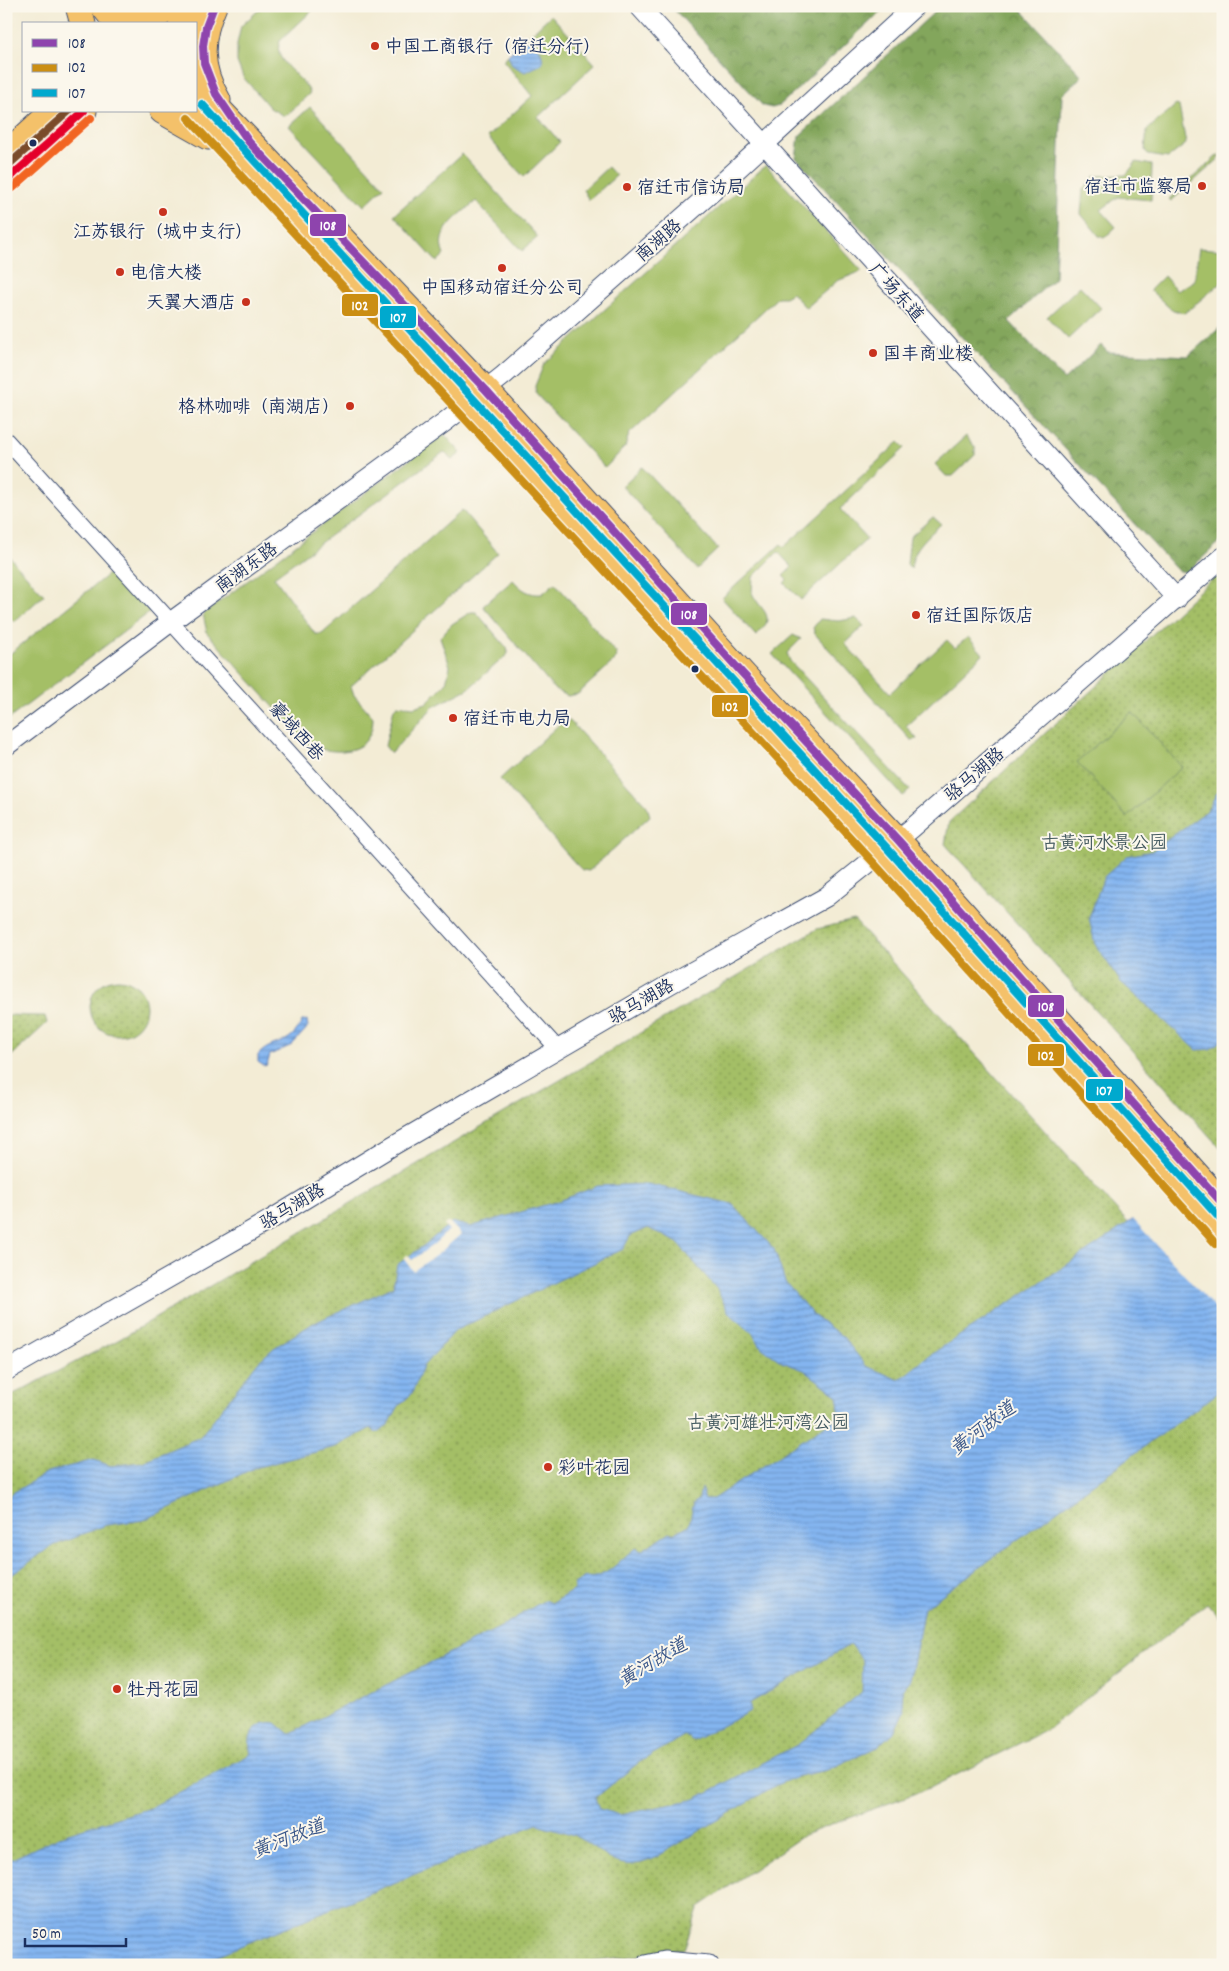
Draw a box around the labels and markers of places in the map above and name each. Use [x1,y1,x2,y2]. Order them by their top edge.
place label: 中国工商银行（宿迁分行） [385,36,601,61]
marker: 中国工商银行（宿迁分行） [369,40,381,52]
unlabelled marker [28,138,38,148]
place label: 宿迁市监察局 [1084,176,1192,201]
place label: 宿迁市信访局 [637,177,745,202]
marker: 宿迁市监察局 [1196,180,1208,192]
marker: 宿迁市信访局 [621,181,633,193]
marker: 江苏银行（城中支行） [157,206,169,218]
place label: 江苏银行（城中支行） [73,221,253,246]
place label: 电信大楼 [130,262,202,287]
marker: 中国移动宿迁分公司 [496,262,508,274]
marker: 电信大楼 [114,266,126,278]
place label: 中国移动宿迁分公司 [421,277,583,302]
place label: 天翼大酒店 [146,292,236,317]
marker: 天翼大酒店 [240,296,252,308]
place label: 国丰商业楼 [883,343,973,368]
marker: 国丰商业楼 [867,347,879,359]
place label: 格林咖啡（南湖店） [178,396,340,421]
marker: 格林咖啡（南湖店） [344,400,356,412]
place label: 宿迁国际饭店 [926,605,1034,630]
marker: 宿迁国际饭店 [910,609,922,621]
unlabelled marker [690,664,700,674]
place label: 宿迁市电力局 [463,708,571,733]
marker: 宿迁市电力局 [447,712,459,724]
place label: 彩叶花园 [558,1457,630,1482]
marker: 彩叶花园 [542,1461,554,1473]
place label: 牡丹花园 [127,1679,199,1704]
marker: 牡丹花园 [111,1683,123,1695]

